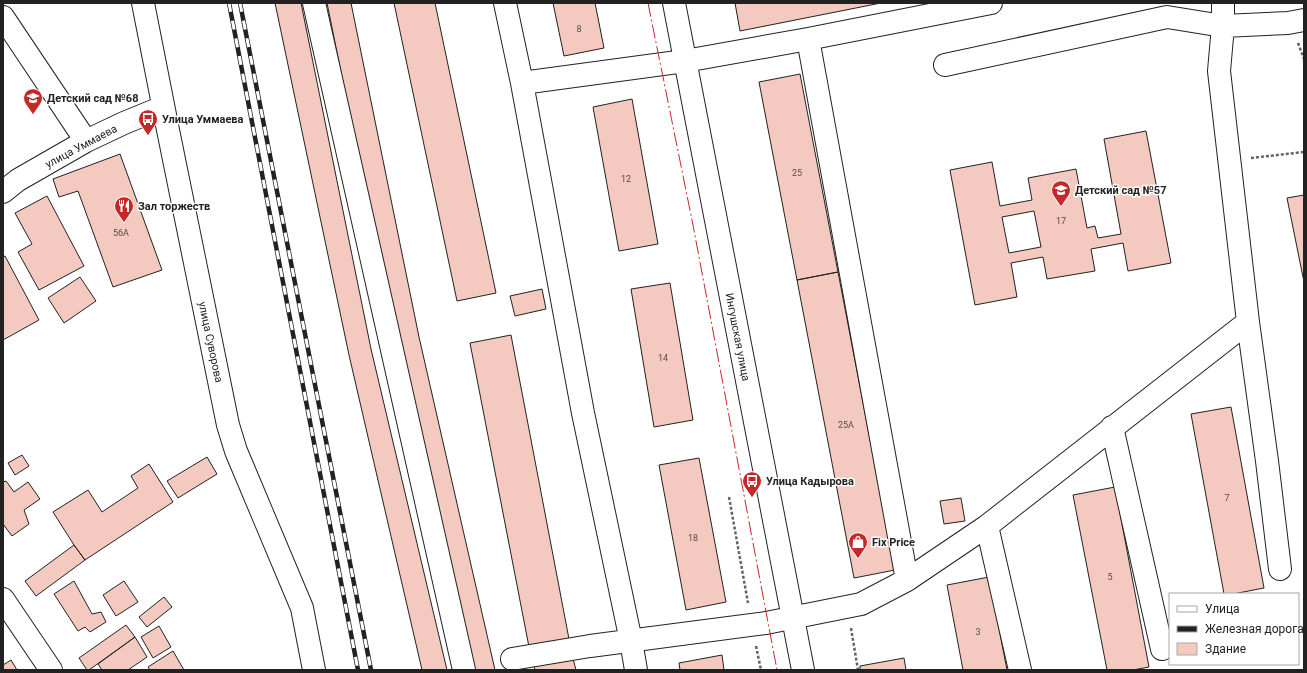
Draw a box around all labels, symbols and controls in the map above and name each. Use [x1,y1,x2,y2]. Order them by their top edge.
house number: 8 [576,24,582,34]
school or university icon: Детский сад №68 [22,87,44,115]
place label: Детский сад №68 [47,92,139,105]
bus stop icon: Улица Уммаева [137,108,159,136]
place label: Улица Уммаева [162,113,244,126]
street label: улица Уммаева [43,122,119,171]
house number: 25 [792,168,802,178]
house number: 12 [621,174,631,184]
school or university icon: Детский сад №57 [1050,179,1072,207]
place label: Детский сад №57 [1075,184,1167,197]
restaurant icon: Зал торжеств [113,195,135,223]
place label: Зал торжеств [138,200,210,213]
house number: 17 [1056,216,1066,226]
house number: 56А [113,228,129,238]
street label: Ингушская улица [723,292,752,382]
street label: улица Суворова [196,300,225,384]
house number: 14 [658,353,668,363]
house number: 25А [838,420,854,430]
bus stop icon: Улица Кадырова [741,470,763,498]
place label: Улица Кадырова [766,475,854,488]
house number: 7 [1224,493,1230,503]
shop icon: Fix Price [847,531,869,559]
house number: 18 [688,533,698,543]
place label: Fix Price [872,536,915,549]
house number: 5 [1107,572,1113,582]
legend [1169,593,1299,665]
text: Улица [1205,602,1240,616]
text: Железная дорога [1205,622,1304,636]
house number: 3 [975,627,981,637]
text: Здание [1205,642,1246,656]

